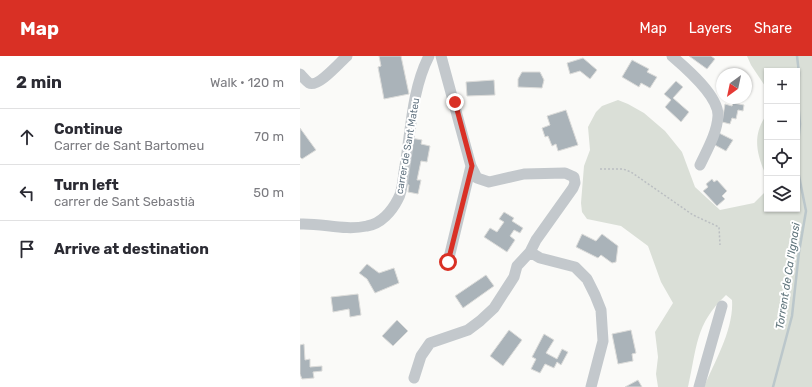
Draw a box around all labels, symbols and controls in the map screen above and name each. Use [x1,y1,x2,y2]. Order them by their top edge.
text: Map [20,17,59,40]
text: Map [640,20,667,37]
text: Layers [689,20,732,37]
text: Share [754,20,792,37]
north arrow [716,68,752,104]
map controls [764,68,800,212]
button: + [764,68,800,104]
text: 2 min [16,72,62,92]
text: Walk · 120 m [210,75,284,90]
route end [446,93,464,111]
street label: carrer de Sant Mateu [394,97,422,195]
button: − [764,104,800,140]
text: Continue [54,120,123,138]
icon: ahead [16,126,38,148]
text: 70 m [254,129,284,144]
text: Carrer de Sant Bartomeu [54,138,204,153]
button: locate [764,140,800,176]
text: Turn left [54,176,119,194]
button: layers [764,176,800,212]
icon: left [16,182,38,204]
text: 50 m [253,185,284,200]
text: carrer de Sant Sebastià [54,194,195,209]
water label: Torrent de Ca l'Ignasi [773,222,803,330]
icon: arrive [16,238,38,260]
text: Arrive at destination [54,240,209,258]
route start [439,253,457,271]

